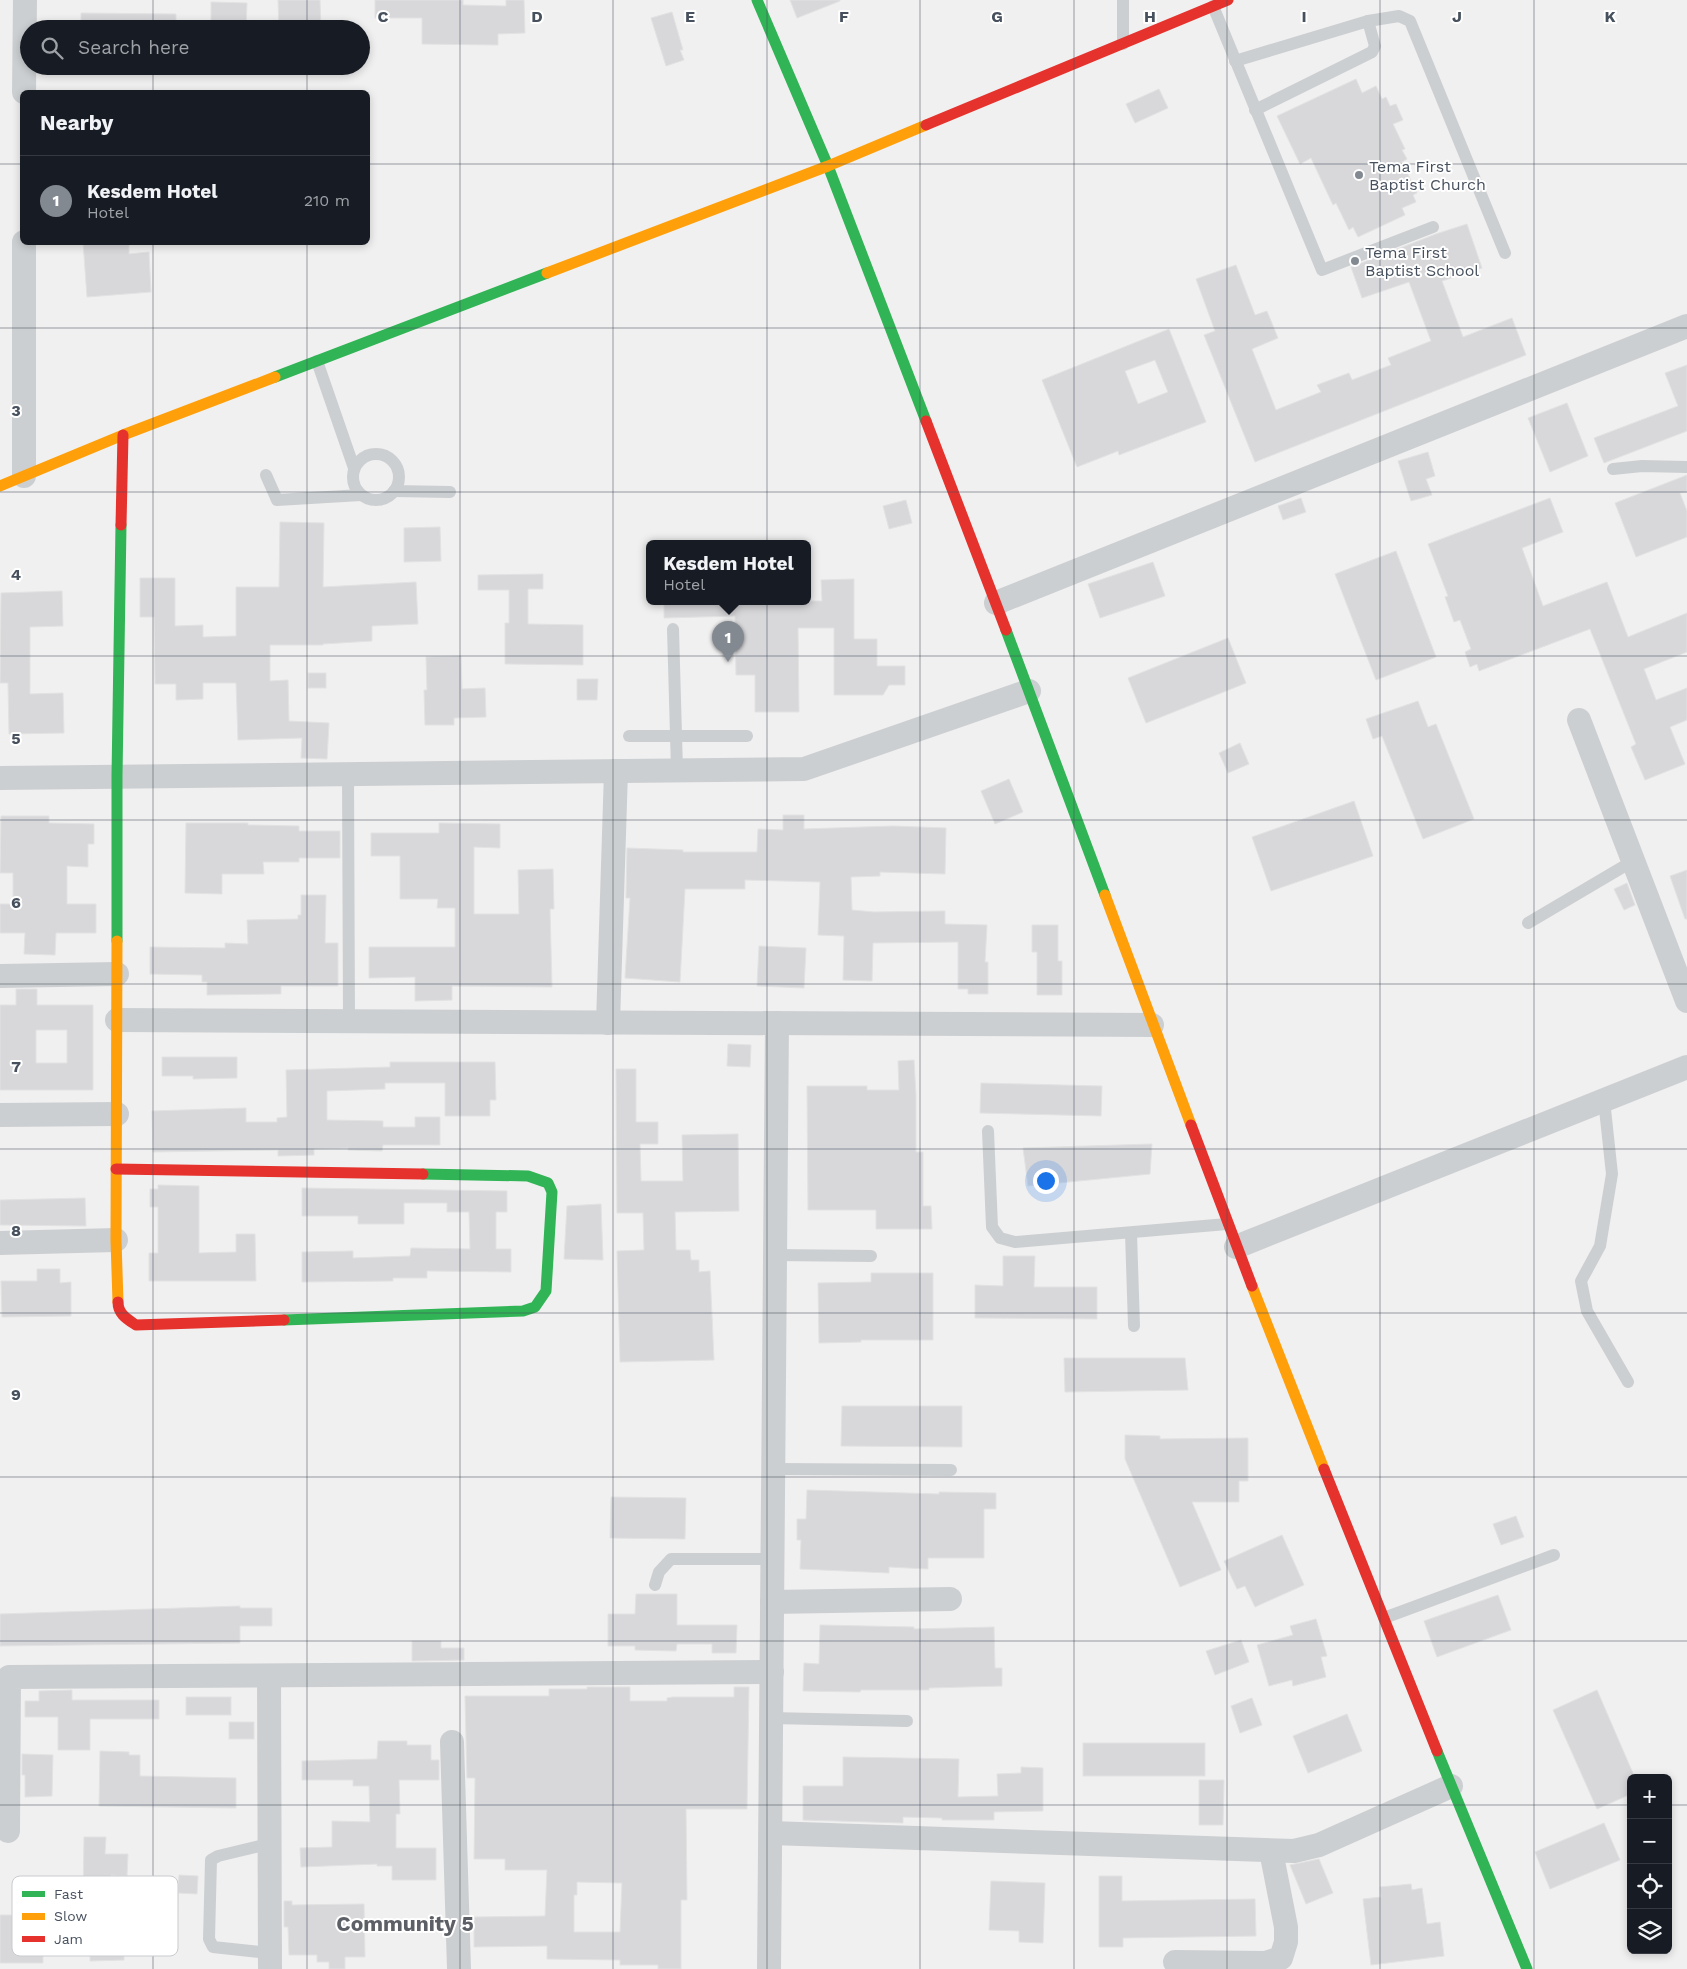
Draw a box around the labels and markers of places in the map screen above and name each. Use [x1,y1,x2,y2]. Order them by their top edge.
place label: Tema First Baptist Church [1369,157,1486,194]
marker: Tema First Baptist Church [1353,169,1365,181]
place label: Tema First Baptist School [1365,243,1479,280]
marker: Tema First Baptist School [1349,255,1361,267]
pin: 1 [712,621,744,662]

